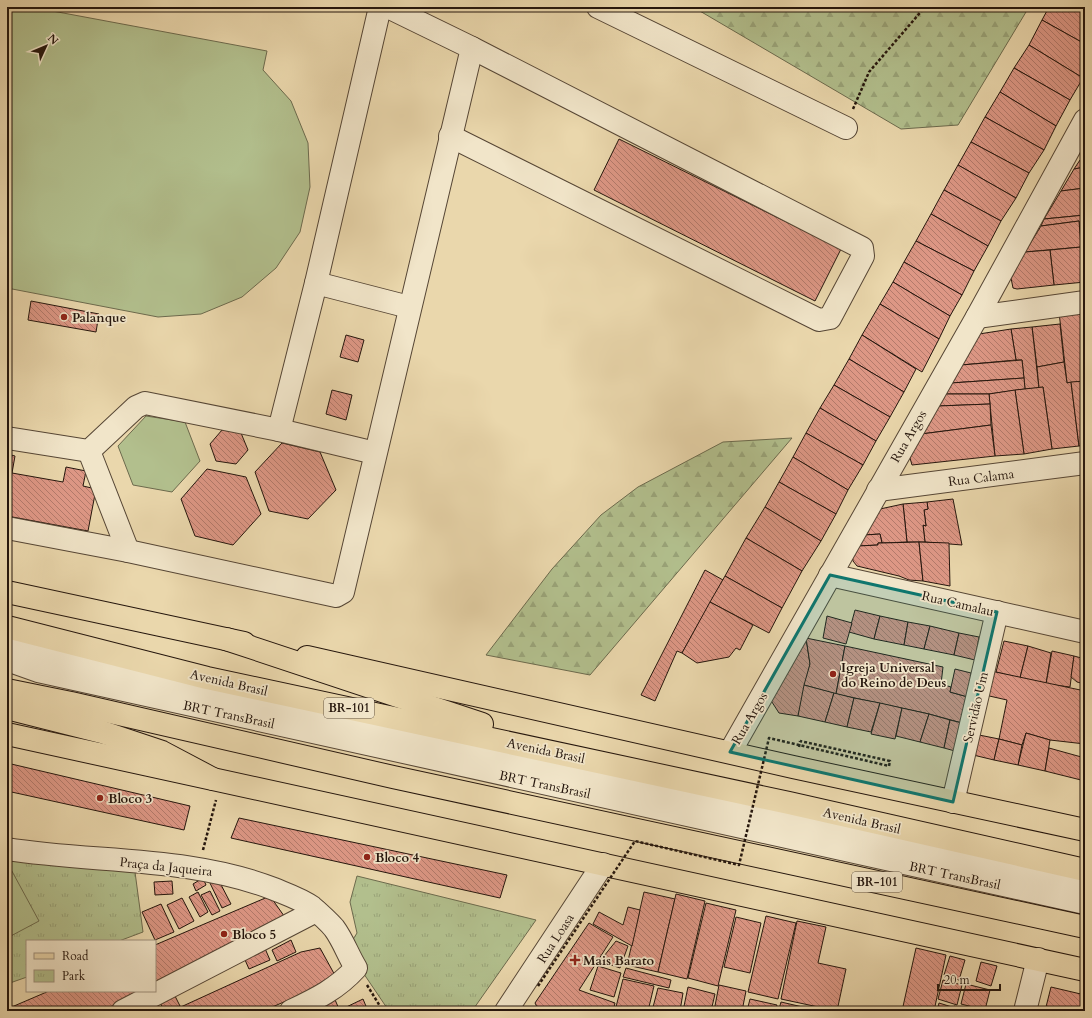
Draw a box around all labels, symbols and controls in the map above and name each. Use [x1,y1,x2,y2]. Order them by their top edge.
north arrow [26,26,66,66]
text: N [44,31,62,48]
place label: Palanque [72,309,126,327]
marker: Palanque [59,312,69,322]
street label: Rua Argos [887,407,931,466]
street label: Rua Calama [947,465,1016,491]
street label: Rua Camalau [920,587,996,621]
place label: Igreja Universal do Reino de Deus [841,659,947,692]
street label: Avenida Brasil [188,665,270,701]
marker: Igreja Universal do Reino de Deus [828,669,838,679]
street label: Servidão Um [959,670,993,744]
street label: Rua Argos [728,689,772,748]
street label: BRT TransBrasil [181,697,277,734]
road number: BR-101 [324,698,374,718]
street label: Avenida Brasil [505,734,587,768]
street label: BRT TransBrasil [497,767,593,804]
place label: Bloco 3 [108,790,153,808]
marker: Bloco 3 [95,793,105,803]
street label: Avenida Brasil [821,803,903,839]
place label: Bloco 4 [375,849,420,867]
marker: Bloco 4 [362,852,372,862]
street label: Praça da Jaqueira [119,853,214,881]
street label: BRT TransBrasil [907,858,1003,895]
road number: BR-101 [852,872,902,892]
street label: Rua Loasa [533,910,579,967]
place label: Bloco 5 [232,926,276,944]
marker: Bloco 5 [219,929,229,939]
legend [26,940,156,992]
text: Road [62,948,89,964]
place label: Mais Barato [583,952,655,970]
marker: Mais Barato [570,955,580,965]
scale bar [938,966,1000,992]
text: Park [62,968,86,984]
text: 20 m [944,972,971,988]

